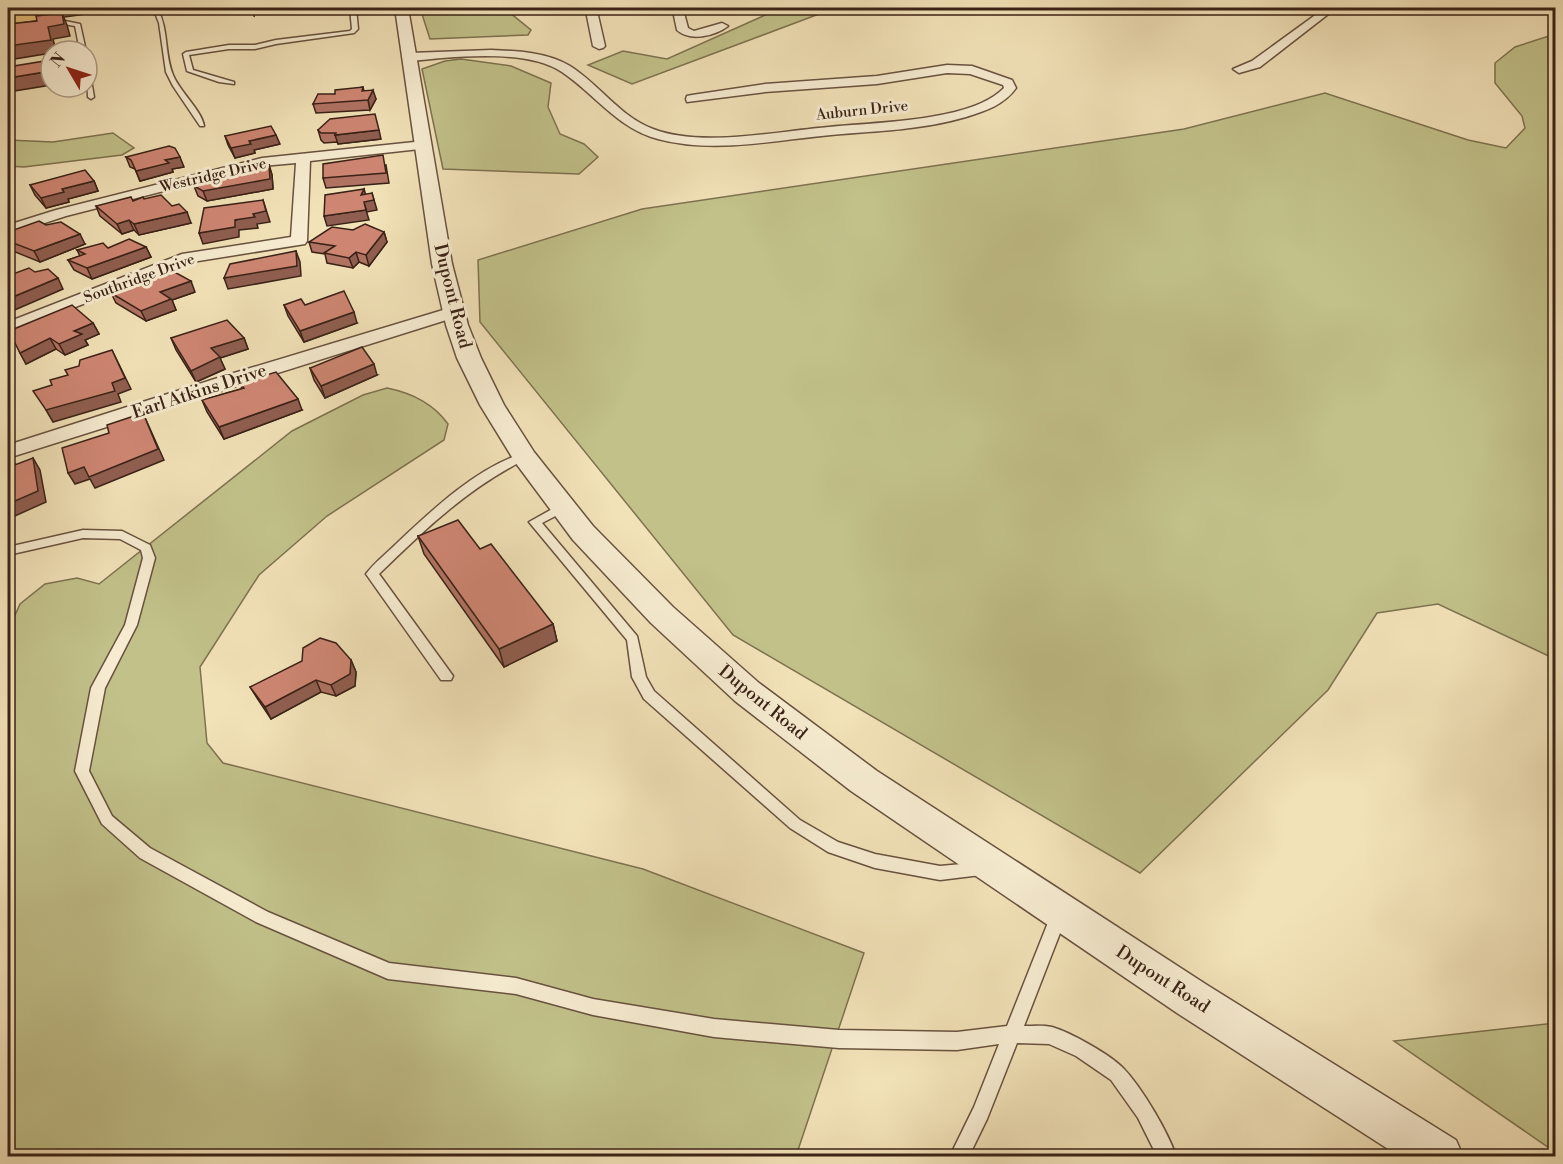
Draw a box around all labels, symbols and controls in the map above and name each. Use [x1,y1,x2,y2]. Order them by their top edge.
north arrow [39,39,99,99]
text: N [46,49,70,71]
street label: Auburn Drive [814,96,909,125]
street label: Westridge Drive [157,154,268,197]
street label: Dupont Road [428,241,477,352]
street label: Southridge Drive [81,250,197,307]
street label: Earl Atkins Drive [129,359,269,424]
street label: Dupont Road [714,660,812,746]
street label: Dupont Road [1111,941,1215,1019]

